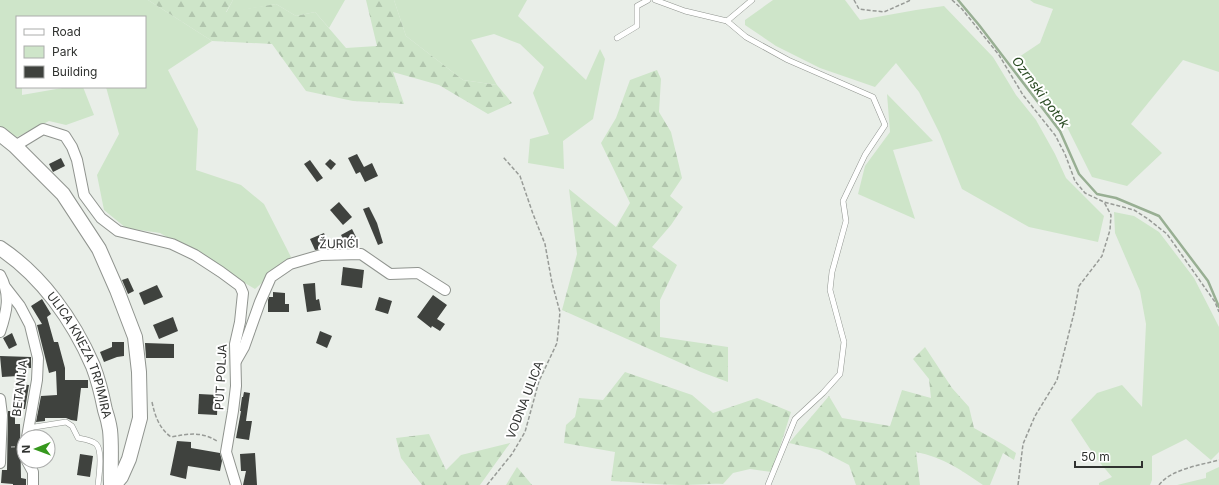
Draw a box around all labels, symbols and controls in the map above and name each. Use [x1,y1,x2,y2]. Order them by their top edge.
legend [16,16,146,88]
text: Road [52,24,81,39]
text: Park [52,44,78,59]
water label: Ozrnski potok [1009,53,1074,132]
text: Building [52,64,97,79]
street label: ŽURIĆI [319,236,359,251]
street label: ULICA KNEZA TRPIMIRA [44,289,115,420]
street label: PUT POLJA [211,344,230,410]
street label: BETANIJA [9,359,30,417]
street label: VODNA ULICA [503,359,546,441]
north arrow [16,429,56,469]
scale bar [1075,443,1142,469]
text: N [19,445,33,453]
text: 50 m [1081,449,1110,464]

